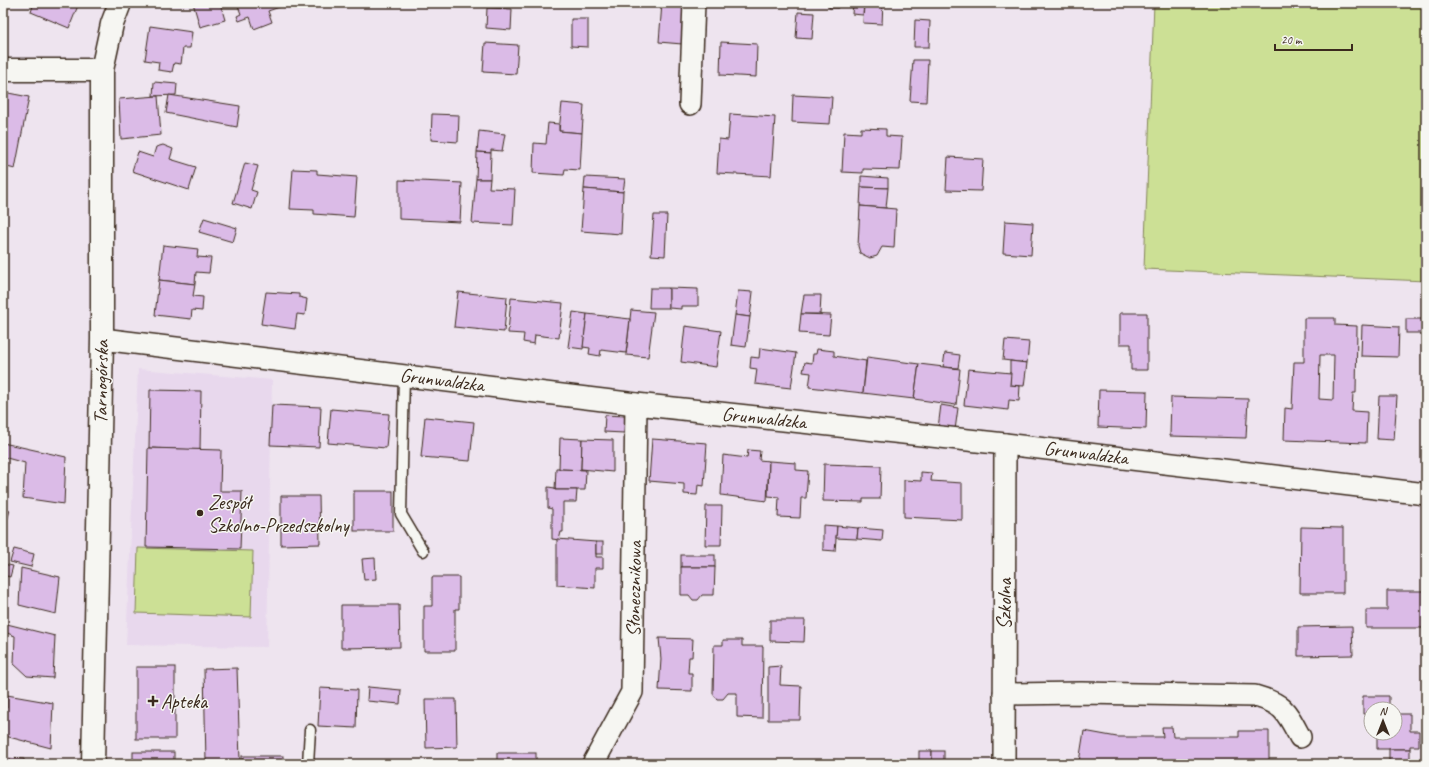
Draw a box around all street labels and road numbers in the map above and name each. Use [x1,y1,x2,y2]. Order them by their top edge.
street label: Tarnogórska [88,339,114,424]
street label: Grunwaldzka [398,362,487,398]
street label: Grunwaldzka [721,401,809,435]
street label: Grunwaldzka [1042,435,1131,471]
street label: Słonecznikowa [621,539,647,637]
street label: Szkolna [992,576,1017,630]

